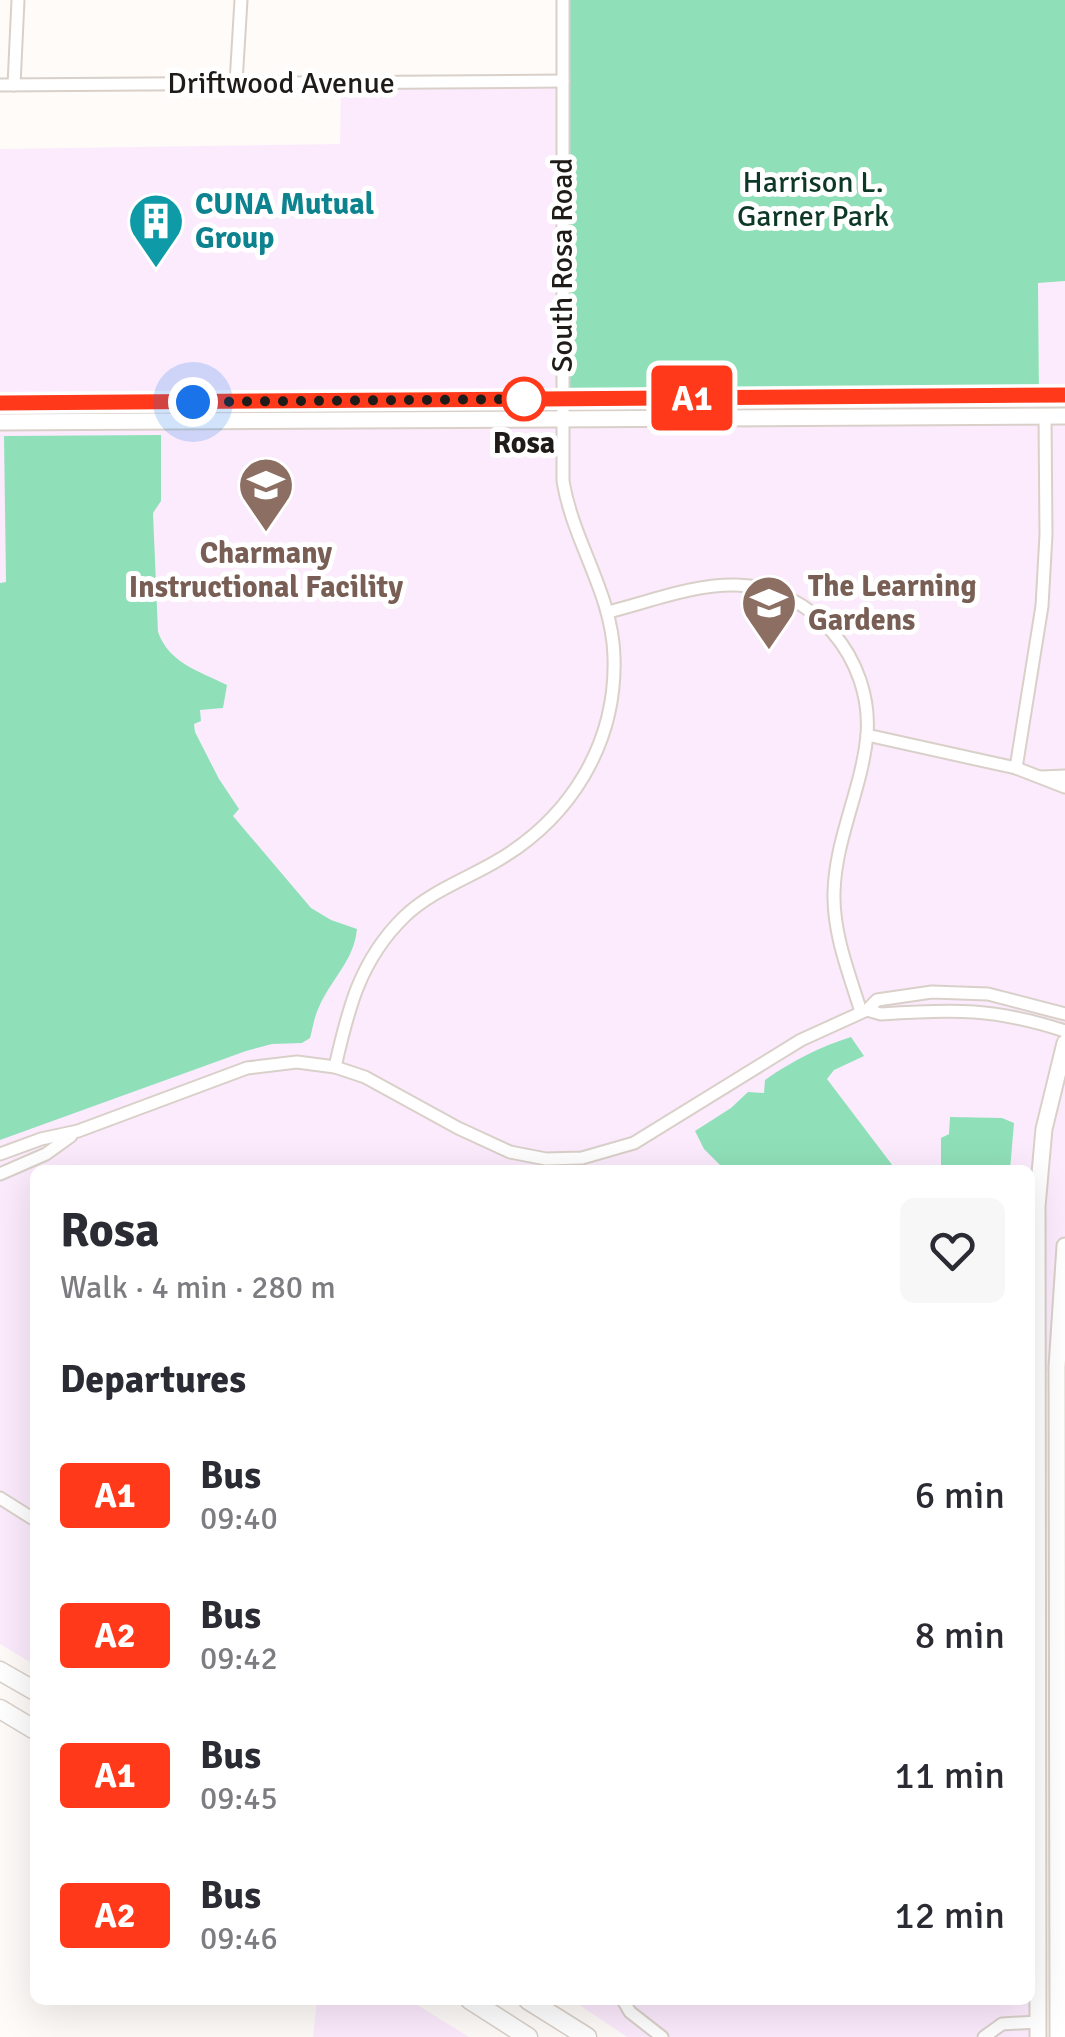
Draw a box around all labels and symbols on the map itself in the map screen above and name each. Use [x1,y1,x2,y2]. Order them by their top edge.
street label: Driftwood Avenue [167,65,395,102]
street label: South Rosa Road [544,158,581,372]
park label: Harrison L. Garner Park [737,164,889,235]
place label: CUNA Mutual Group [195,186,374,257]
building icon: CUNA Mutual Group [126,191,186,270]
line badge: A1 [647,366,737,430]
your location [168,377,218,427]
marker: Rosa [503,378,545,420]
place label: Rosa [493,425,555,462]
school or university icon: Charmany Instructional Facility [236,455,296,534]
place label: Charmany Instructional Facility [129,535,403,606]
place label: The Learning Gardens [808,568,977,639]
school or university icon: The Learning Gardens [739,573,799,652]

